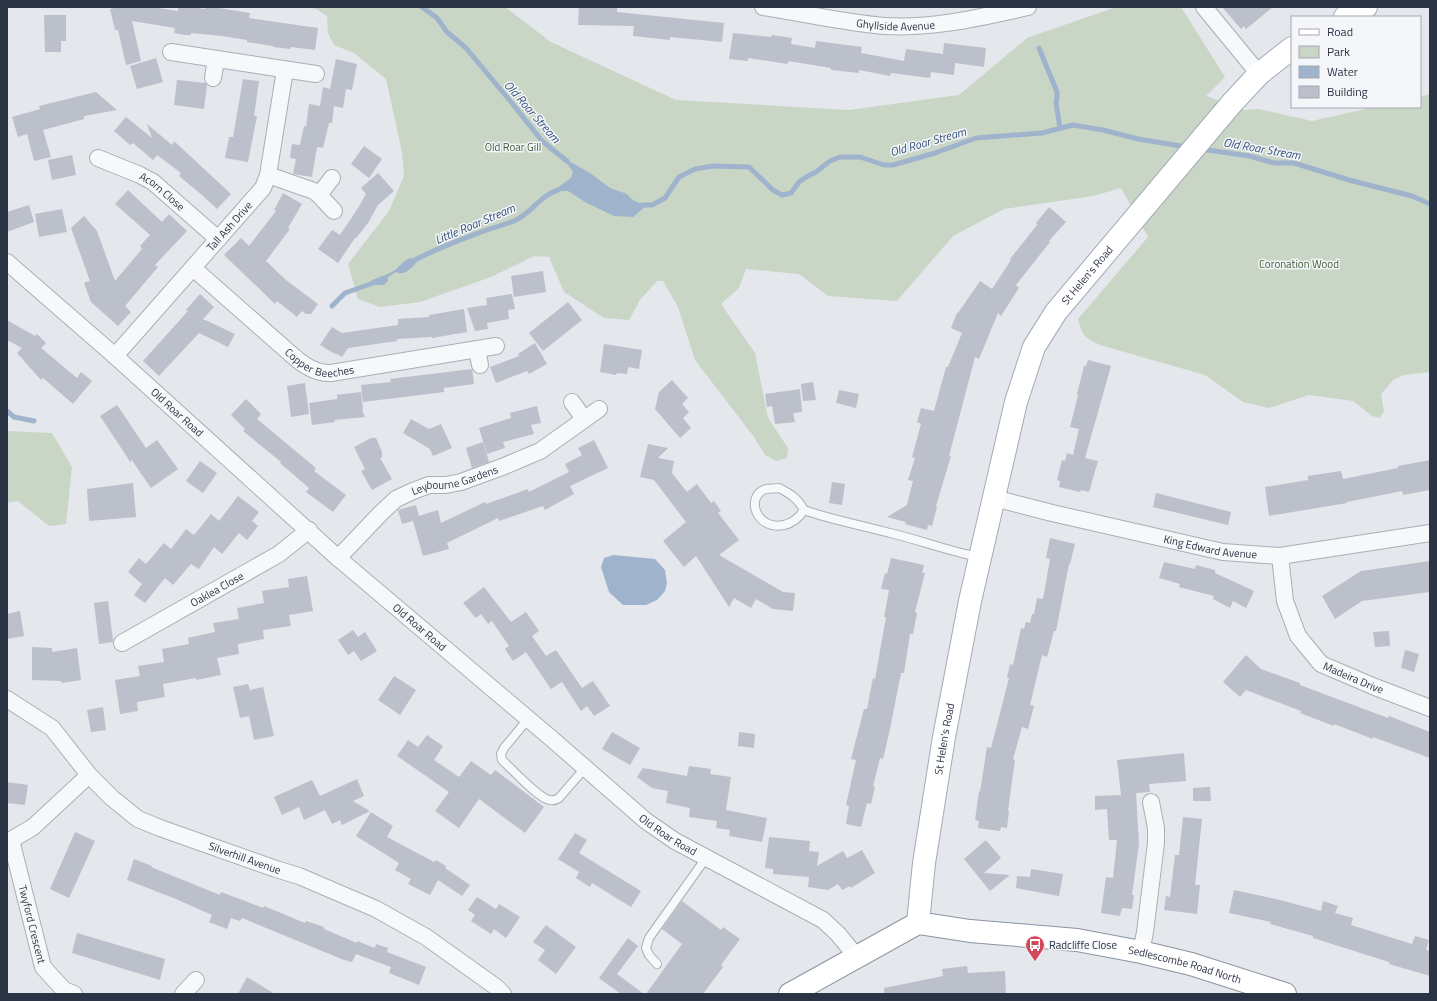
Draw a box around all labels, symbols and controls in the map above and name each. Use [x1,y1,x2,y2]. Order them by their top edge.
street label: Ghyllside Avenue [855,15,936,34]
legend [1291,16,1421,108]
text: Road [1327,22,1353,41]
text: Park [1327,42,1350,61]
text: Water [1327,62,1358,81]
water label: Old Roar Stream [500,76,566,148]
text: Building [1327,82,1368,101]
water label: Old Roar Stream [888,121,969,161]
water label: Old Roar Stream [1222,132,1303,165]
park label: Old Roar Gill [485,139,541,155]
street label: Acorn Close [137,168,189,215]
street label: Tall Ash Drive [203,197,256,255]
water label: Little Roar Stream [432,198,518,249]
street label: St Helen's Road [1058,242,1117,308]
park label: Coronation Wood [1259,256,1339,272]
street label: Copper Beeches [281,344,355,381]
street label: Old Roar Road [147,384,207,441]
street label: Leybourne Gardens [409,461,500,499]
street label: King Edward Avenue [1162,531,1258,562]
street label: Oaklea Close [187,567,247,611]
street label: Old Roar Road [389,600,450,655]
street label: Madeira Drive [1321,658,1386,698]
street label: St Helen's Road [930,702,958,776]
street label: Old Roar Road [635,810,700,859]
street label: Silverhill Avenue [206,838,283,878]
street label: Twyford Crescent [15,883,50,965]
bus stop icon: Radcliffe Close [1024,934,1046,962]
place label: Radcliffe Close [1049,937,1117,953]
street label: Sedlescombe Road North [1127,942,1244,988]

